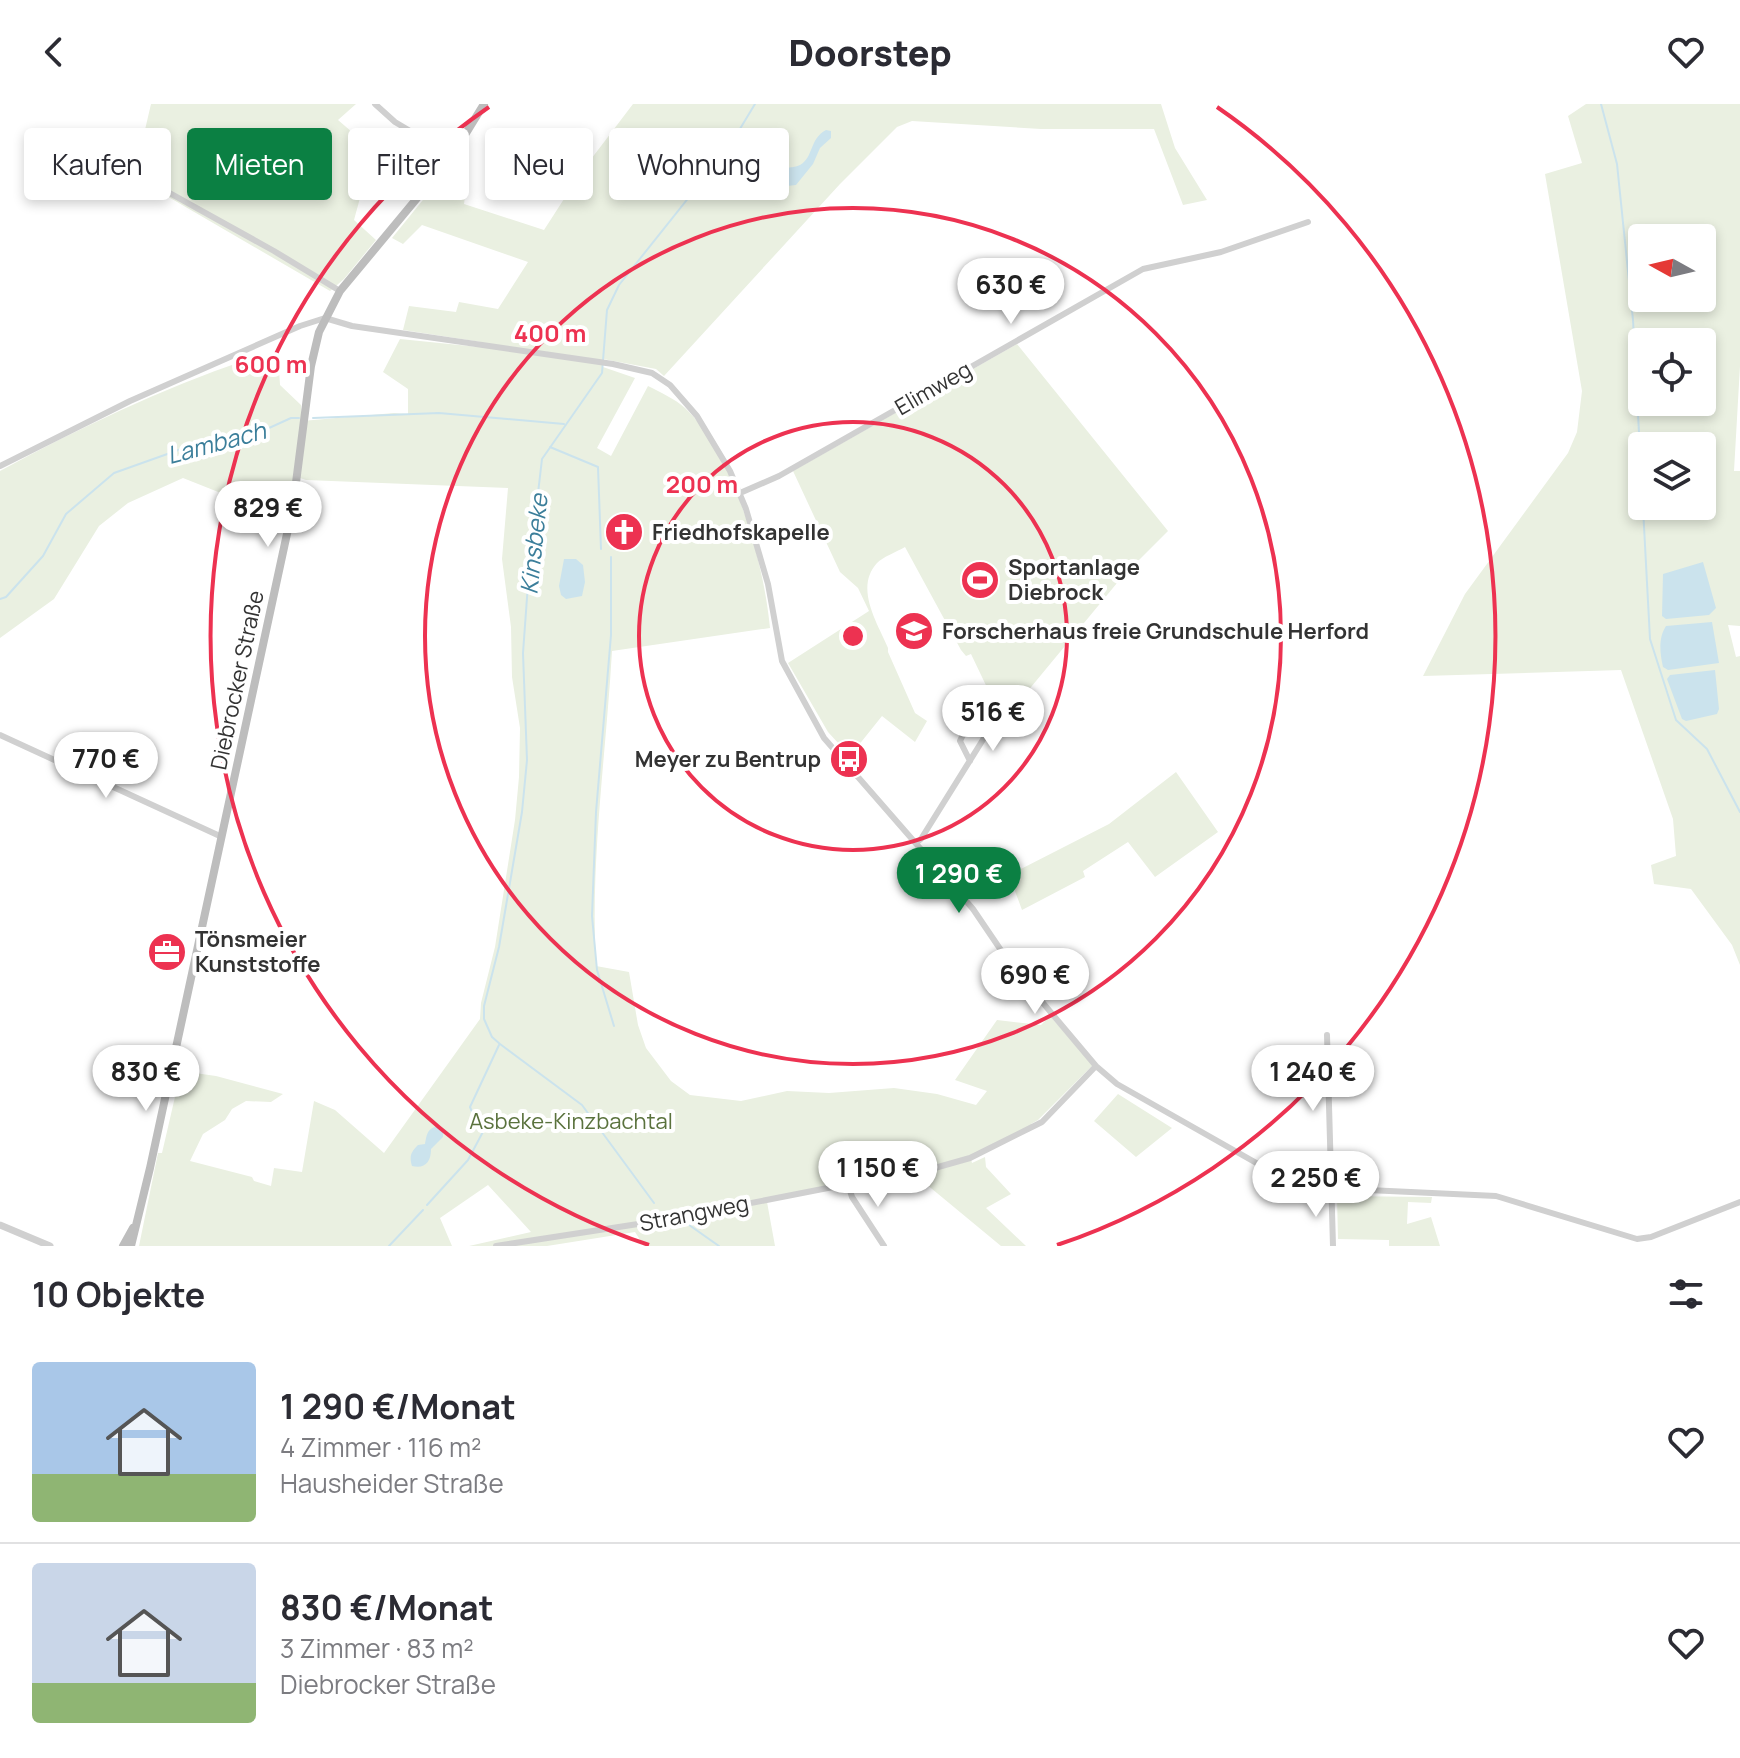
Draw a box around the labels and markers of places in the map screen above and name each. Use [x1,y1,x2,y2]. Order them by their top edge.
pin: 630 € [955,258,1067,326]
pin: 829 € [212,481,324,549]
church icon: Friedhofskapelle [603,511,645,553]
place label: Friedhofskapelle [652,517,830,547]
place label: Sportanlage Diebrock [1008,552,1140,607]
sports icon: Sportanlage Diebrock [959,559,1001,601]
school or university icon: Forscherhaus freie Grundschule Herford [893,610,935,652]
place label: Forscherhaus freie Grundschule Herford [942,616,1369,646]
centre of rings [839,622,867,650]
pin: 516 € [937,685,1049,753]
pin: 770 € [50,732,162,800]
bus stop icon: Meyer zu Bentrup [828,738,870,780]
place label: Meyer zu Bentrup [635,744,821,774]
pin: 1 290 € [885,847,1033,915]
place label: Tönsmeier Kunststoffe [195,924,320,979]
office icon: Tönsmeier Kunststoffe [146,931,188,973]
pin: 690 € [979,948,1091,1016]
pin: 830 € [90,1045,202,1113]
pin: 1 240 € [1239,1045,1387,1113]
pin: 1 150 € [804,1141,952,1209]
pin: 2 250 € [1242,1151,1390,1219]

